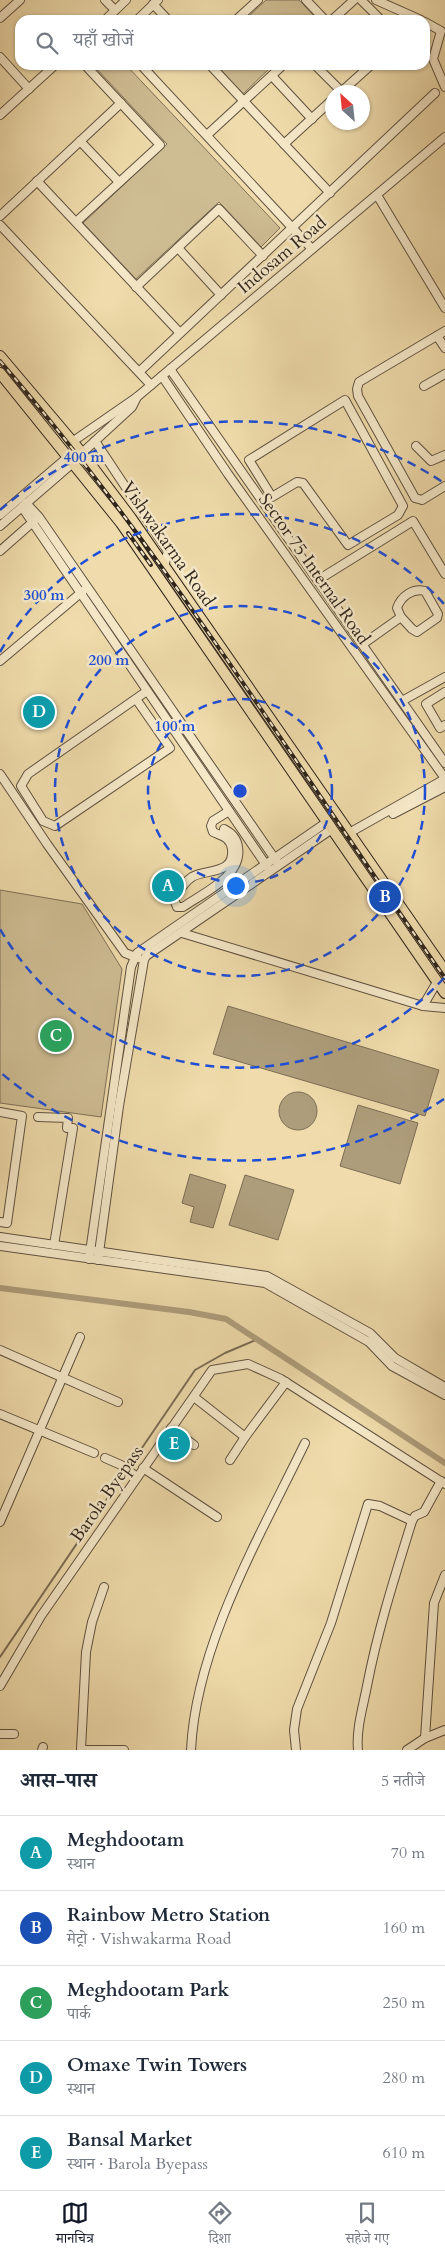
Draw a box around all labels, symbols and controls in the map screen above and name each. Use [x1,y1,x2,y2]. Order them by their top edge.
search box [15,15,430,70]
text: यहाँ खोजें [73,27,134,53]
icon: search [33,29,61,57]
north arrow [325,85,370,130]
street label: Indosam Road [232,210,332,300]
text: 400 m [64,447,105,467]
street label: Vishwakarma Road [115,476,221,612]
street label: Sector 75 Internal Road [252,488,376,650]
text: 300 m [24,585,65,605]
text: 200 m [89,650,130,670]
pin: D [23,693,55,731]
text: 100 m [155,716,196,736]
centre of rings [231,782,249,800]
pin: A [152,867,184,905]
your location [223,873,249,899]
pin: B [369,878,401,916]
pin: C [40,1017,72,1055]
pin: E [158,1425,190,1463]
street label: Barola Byepass [64,1441,150,1547]
text: आस-पास [20,1766,97,1795]
text: 5 नतीजे [381,1770,425,1792]
text: Meghdootam [67,1827,184,1853]
text: A [30,1842,42,1864]
text: 70 m [391,1842,425,1864]
text: स्थान [67,1853,95,1875]
text: Rainbow Metro Station [67,1902,270,1928]
text: B [30,1917,42,1939]
text: 160 m [383,1917,425,1939]
text: मेट्रो · Vishwakarma Road [67,1928,231,1950]
text: Meghdootam Park [67,1977,229,2003]
text: C [30,1992,42,2014]
text: 250 m [383,1992,425,2014]
text: पार्क [67,2003,91,2025]
text: Omaxe Twin Towers [67,2052,247,2078]
text: D [29,2067,43,2089]
text: 280 m [383,2067,425,2089]
text: स्थान [67,2078,95,2100]
text: Bansal Market [67,2127,192,2153]
text: E [31,2142,41,2164]
text: 610 m [383,2142,425,2164]
text: स्थान · Barola Byepass [67,2153,208,2175]
tab: मानचित्र [56,2199,94,2252]
tab: दिशा [206,2199,234,2252]
tab: सहेजे गए [346,2199,389,2252]

